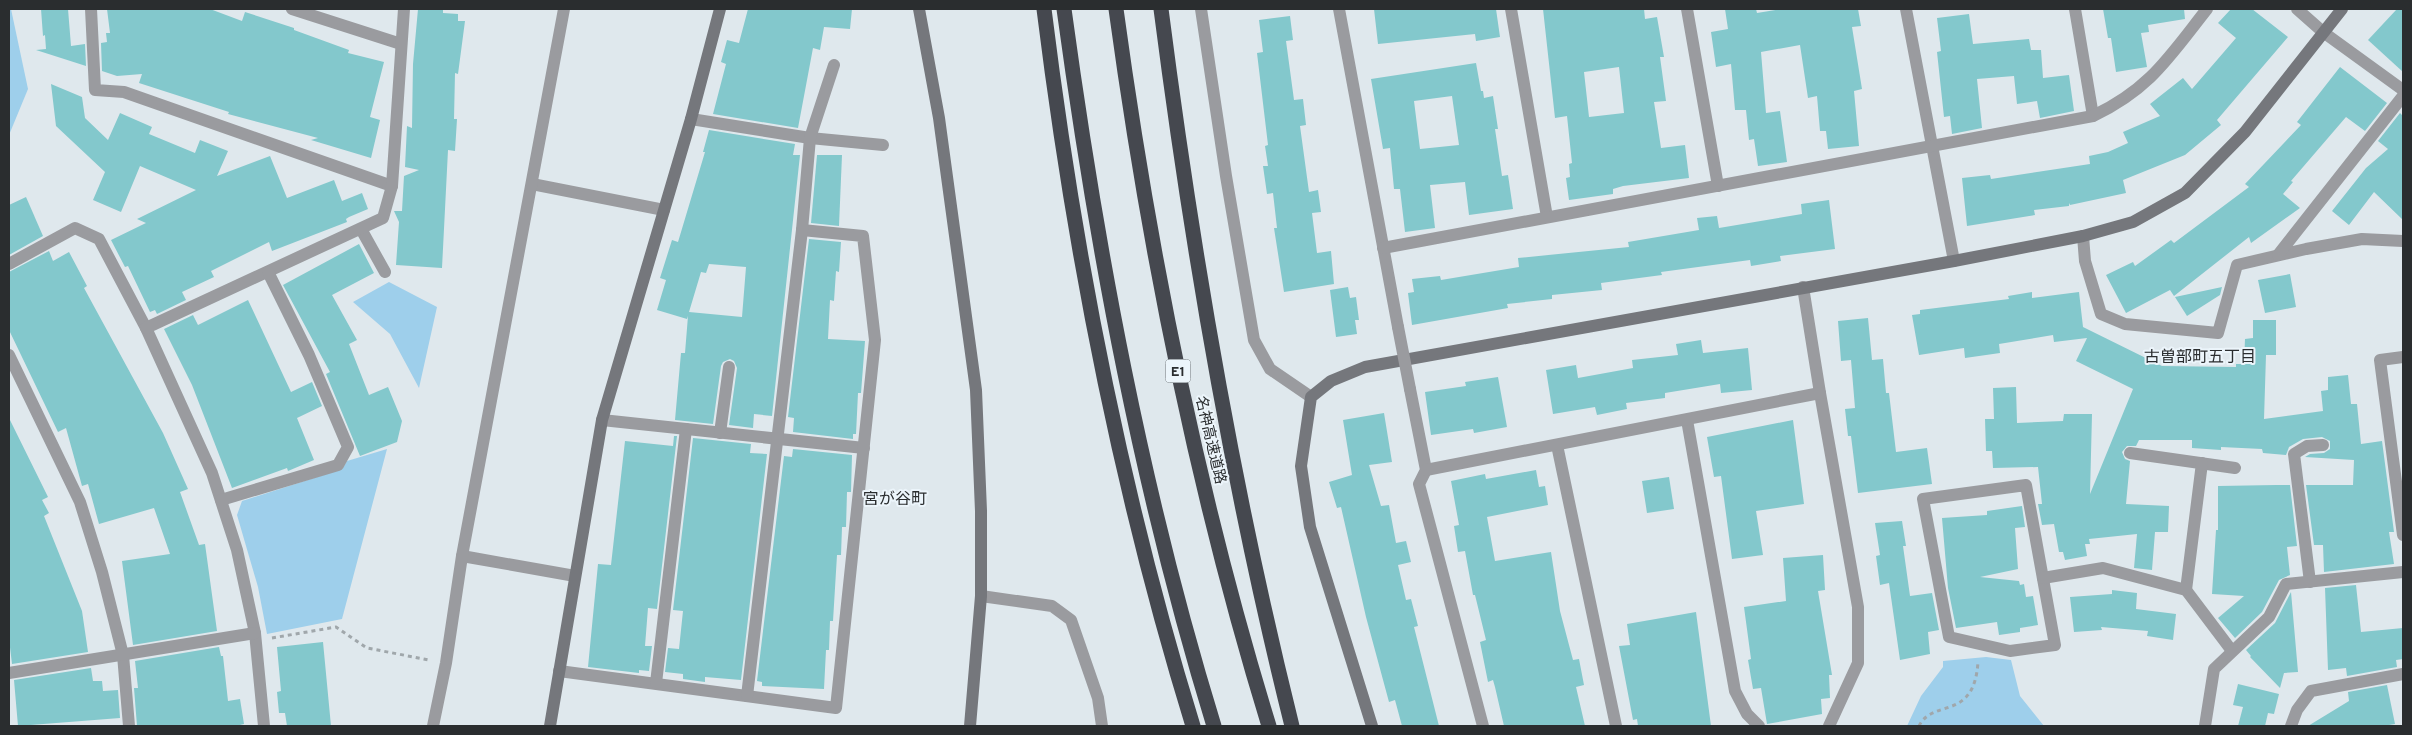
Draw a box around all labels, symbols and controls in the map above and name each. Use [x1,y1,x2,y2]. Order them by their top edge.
district label: 古曽部町五丁目 [2144,348,2256,368]
road number: E1 [1166,360,1190,382]
street label: 名神高速道路 [1190,394,1229,486]
district label: 宮が谷町 [863,490,927,510]

